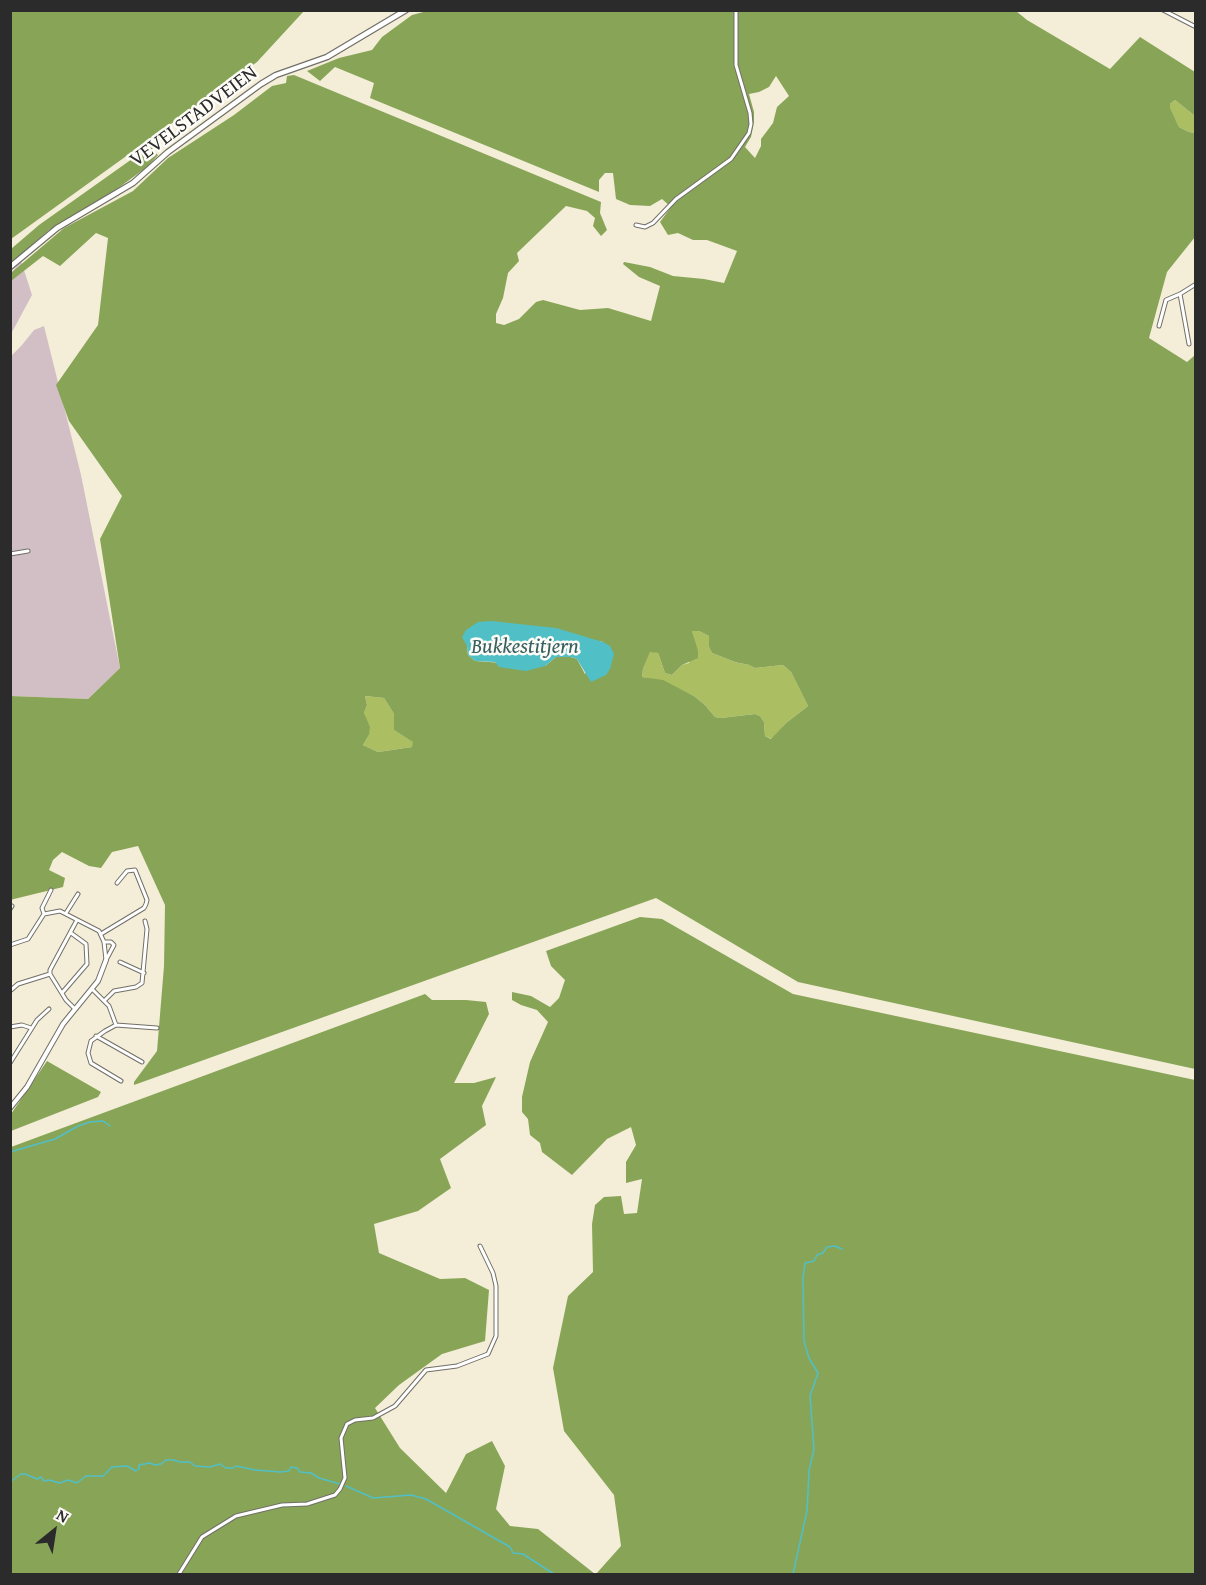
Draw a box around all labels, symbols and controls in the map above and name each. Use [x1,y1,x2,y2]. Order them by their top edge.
street label: VEVELSTADVEIEN [126,61,262,173]
water label: Bukkestitjern [471,635,579,661]
north arrow [24,1501,84,1561]
text: N [52,1502,74,1528]

